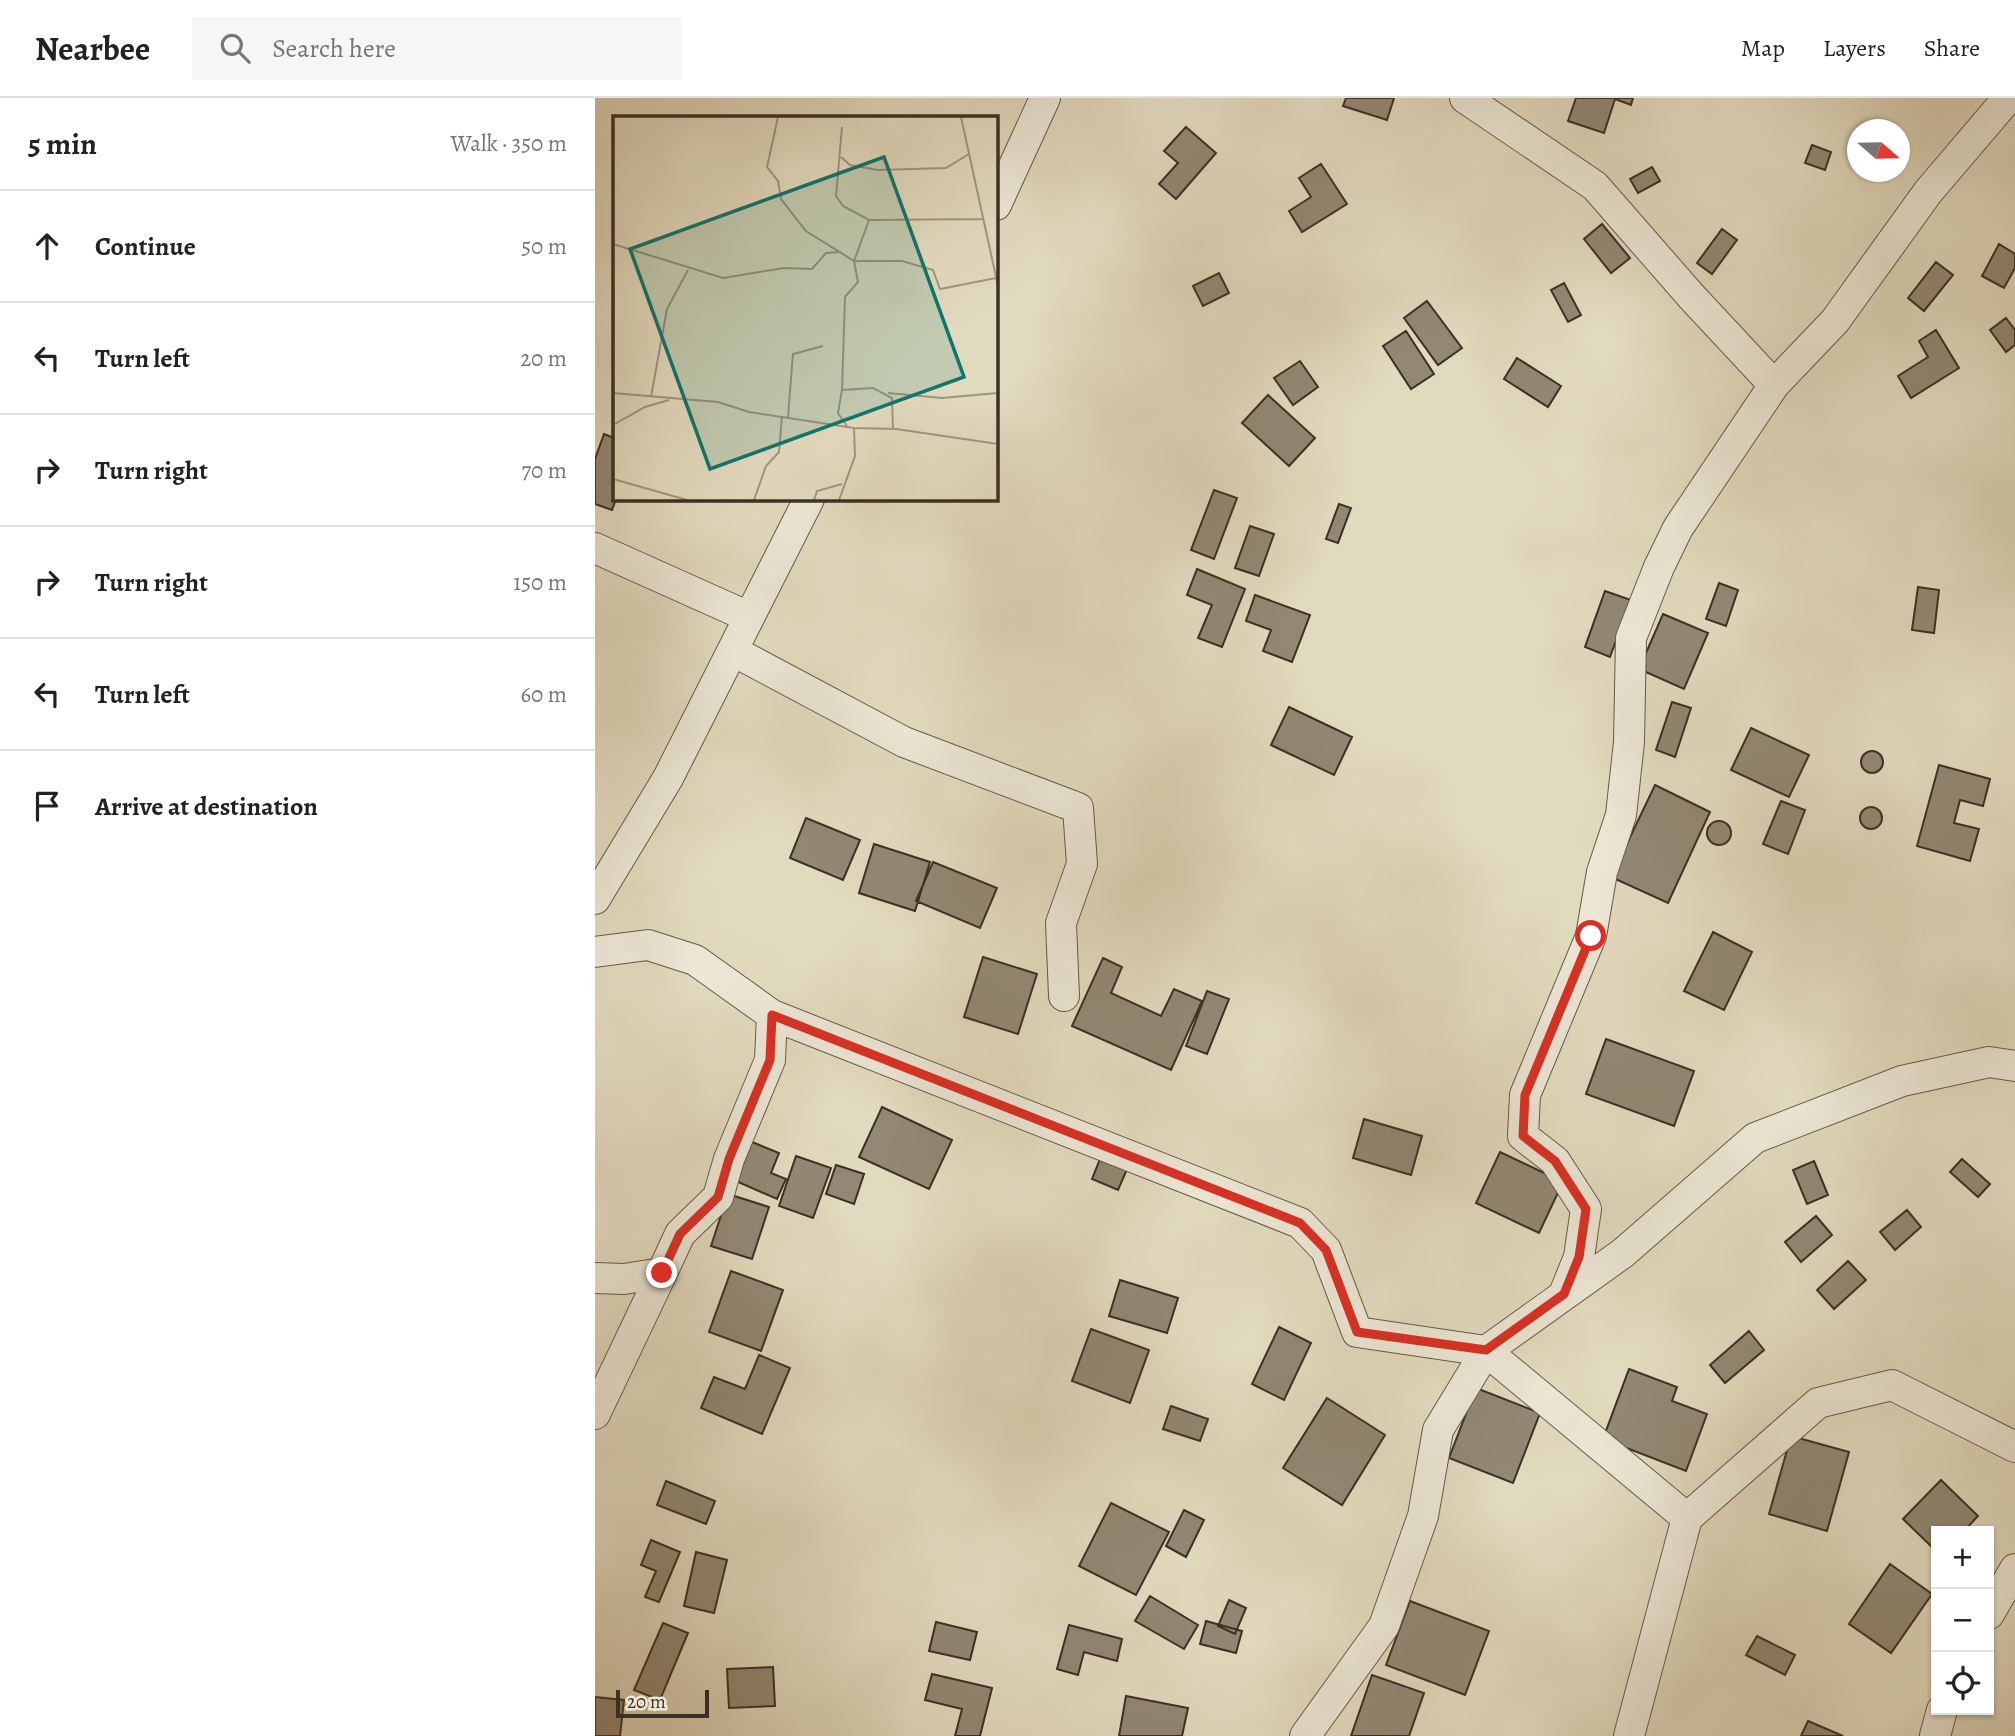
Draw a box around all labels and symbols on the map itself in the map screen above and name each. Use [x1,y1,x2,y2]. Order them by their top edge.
inset map [613,116,997,500]
north arrow [1847,119,1910,182]
route start [1575,920,1606,951]
route end [646,1257,677,1288]
scale bar [616,1687,709,1719]

